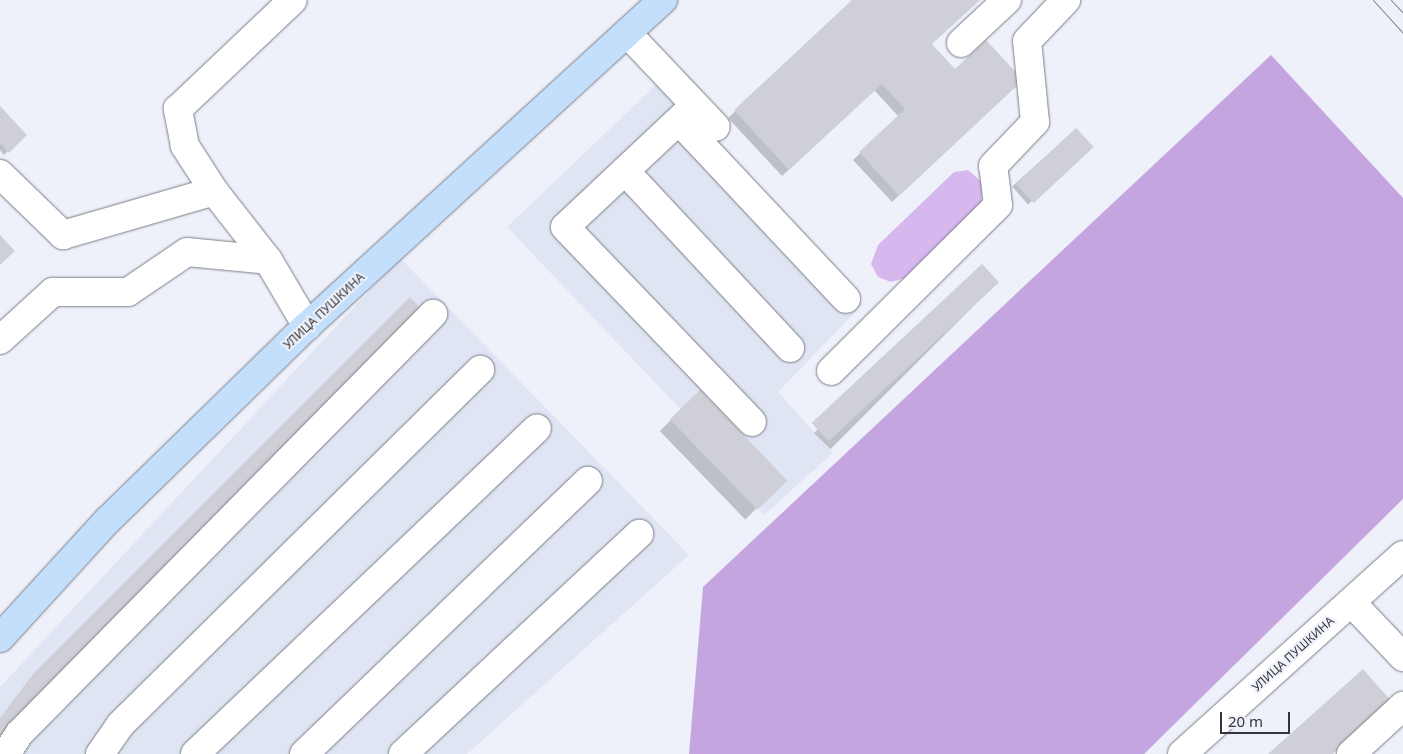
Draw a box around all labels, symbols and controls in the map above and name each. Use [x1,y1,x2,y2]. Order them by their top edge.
street label: УЛИЦА ПУШКИНА [281,270,367,352]
street label: УЛИЦА ПУШКИНА [1249,613,1337,695]
scale bar [1223,702,1293,734]
text: 20 m [1228,711,1263,731]

